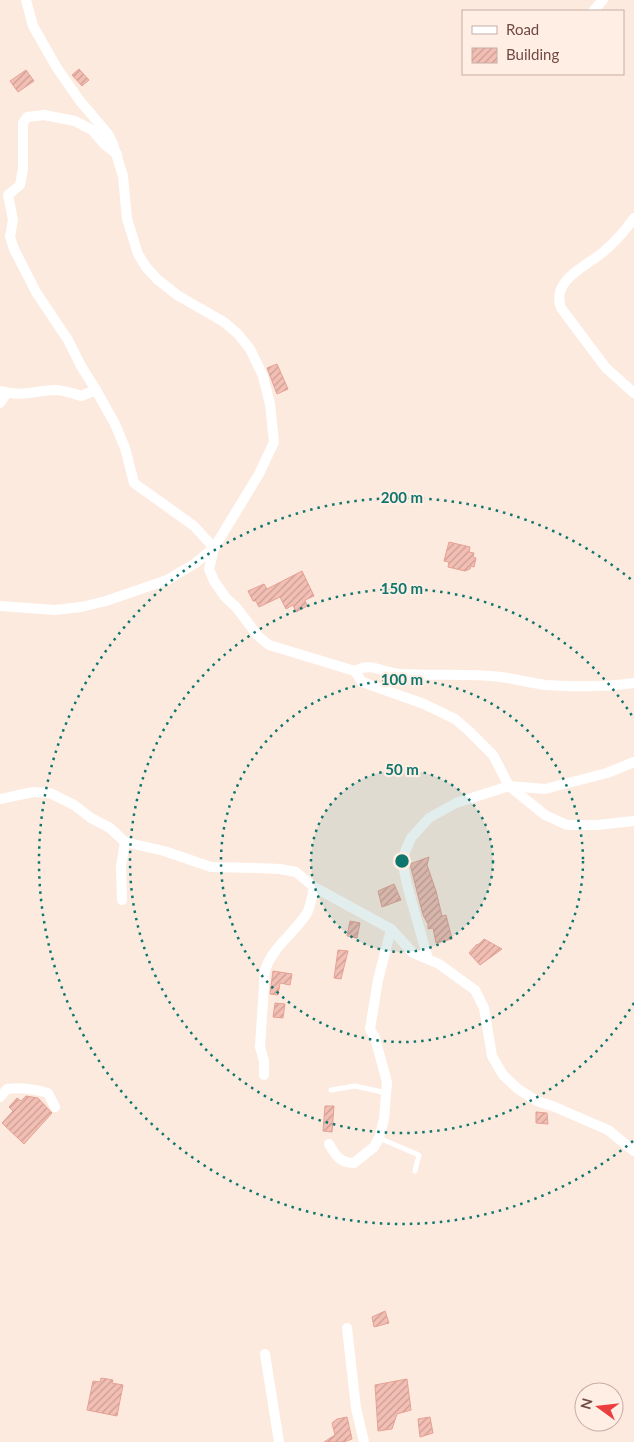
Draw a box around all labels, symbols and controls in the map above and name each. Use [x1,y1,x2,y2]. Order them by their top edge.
legend [462,10,624,75]
text: Road [506,20,539,38]
text: Building [506,45,559,63]
text: 200 m [381,488,423,506]
text: 150 m [381,579,423,597]
text: 100 m [381,670,423,688]
text: 50 m [385,760,419,778]
centre of rings [393,852,411,870]
north arrow [574,1382,624,1432]
text: N [576,1396,596,1411]

